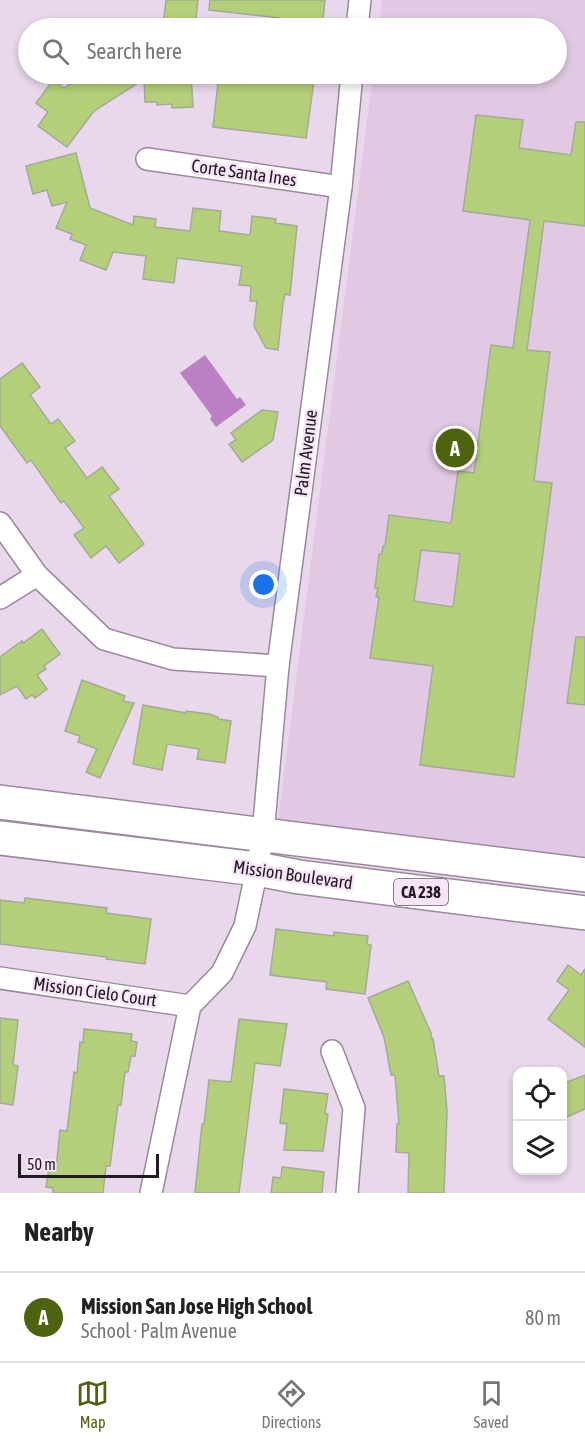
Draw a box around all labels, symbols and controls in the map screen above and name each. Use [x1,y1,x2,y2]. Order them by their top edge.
search box [18,18,567,84]
icon: search [39,35,72,68]
text: Search here [87,38,182,64]
street label: Corte Santa Ines [190,155,298,190]
street label: Palm Avenue [290,409,321,497]
pin: A [436,426,474,470]
your location [249,570,278,599]
street label: Mission Boulevard [232,856,354,893]
road number: CA 238 [394,879,448,905]
street label: Mission Cielo Court [32,972,158,1011]
map controls [513,1067,567,1175]
button: locate [513,1067,567,1121]
button: layers [513,1121,567,1175]
scale bar [18,1151,159,1178]
text: 50 m [27,1155,56,1173]
text: Nearby [24,1217,94,1247]
text: Mission San Jose High School [81,1293,312,1319]
text: A [39,1306,48,1329]
text: 80 m [525,1306,561,1329]
text: School · Palm Avenue [81,1319,237,1342]
tab: Map [76,1377,109,1431]
tab: Directions [261,1377,321,1431]
tab: Saved [473,1377,509,1431]

